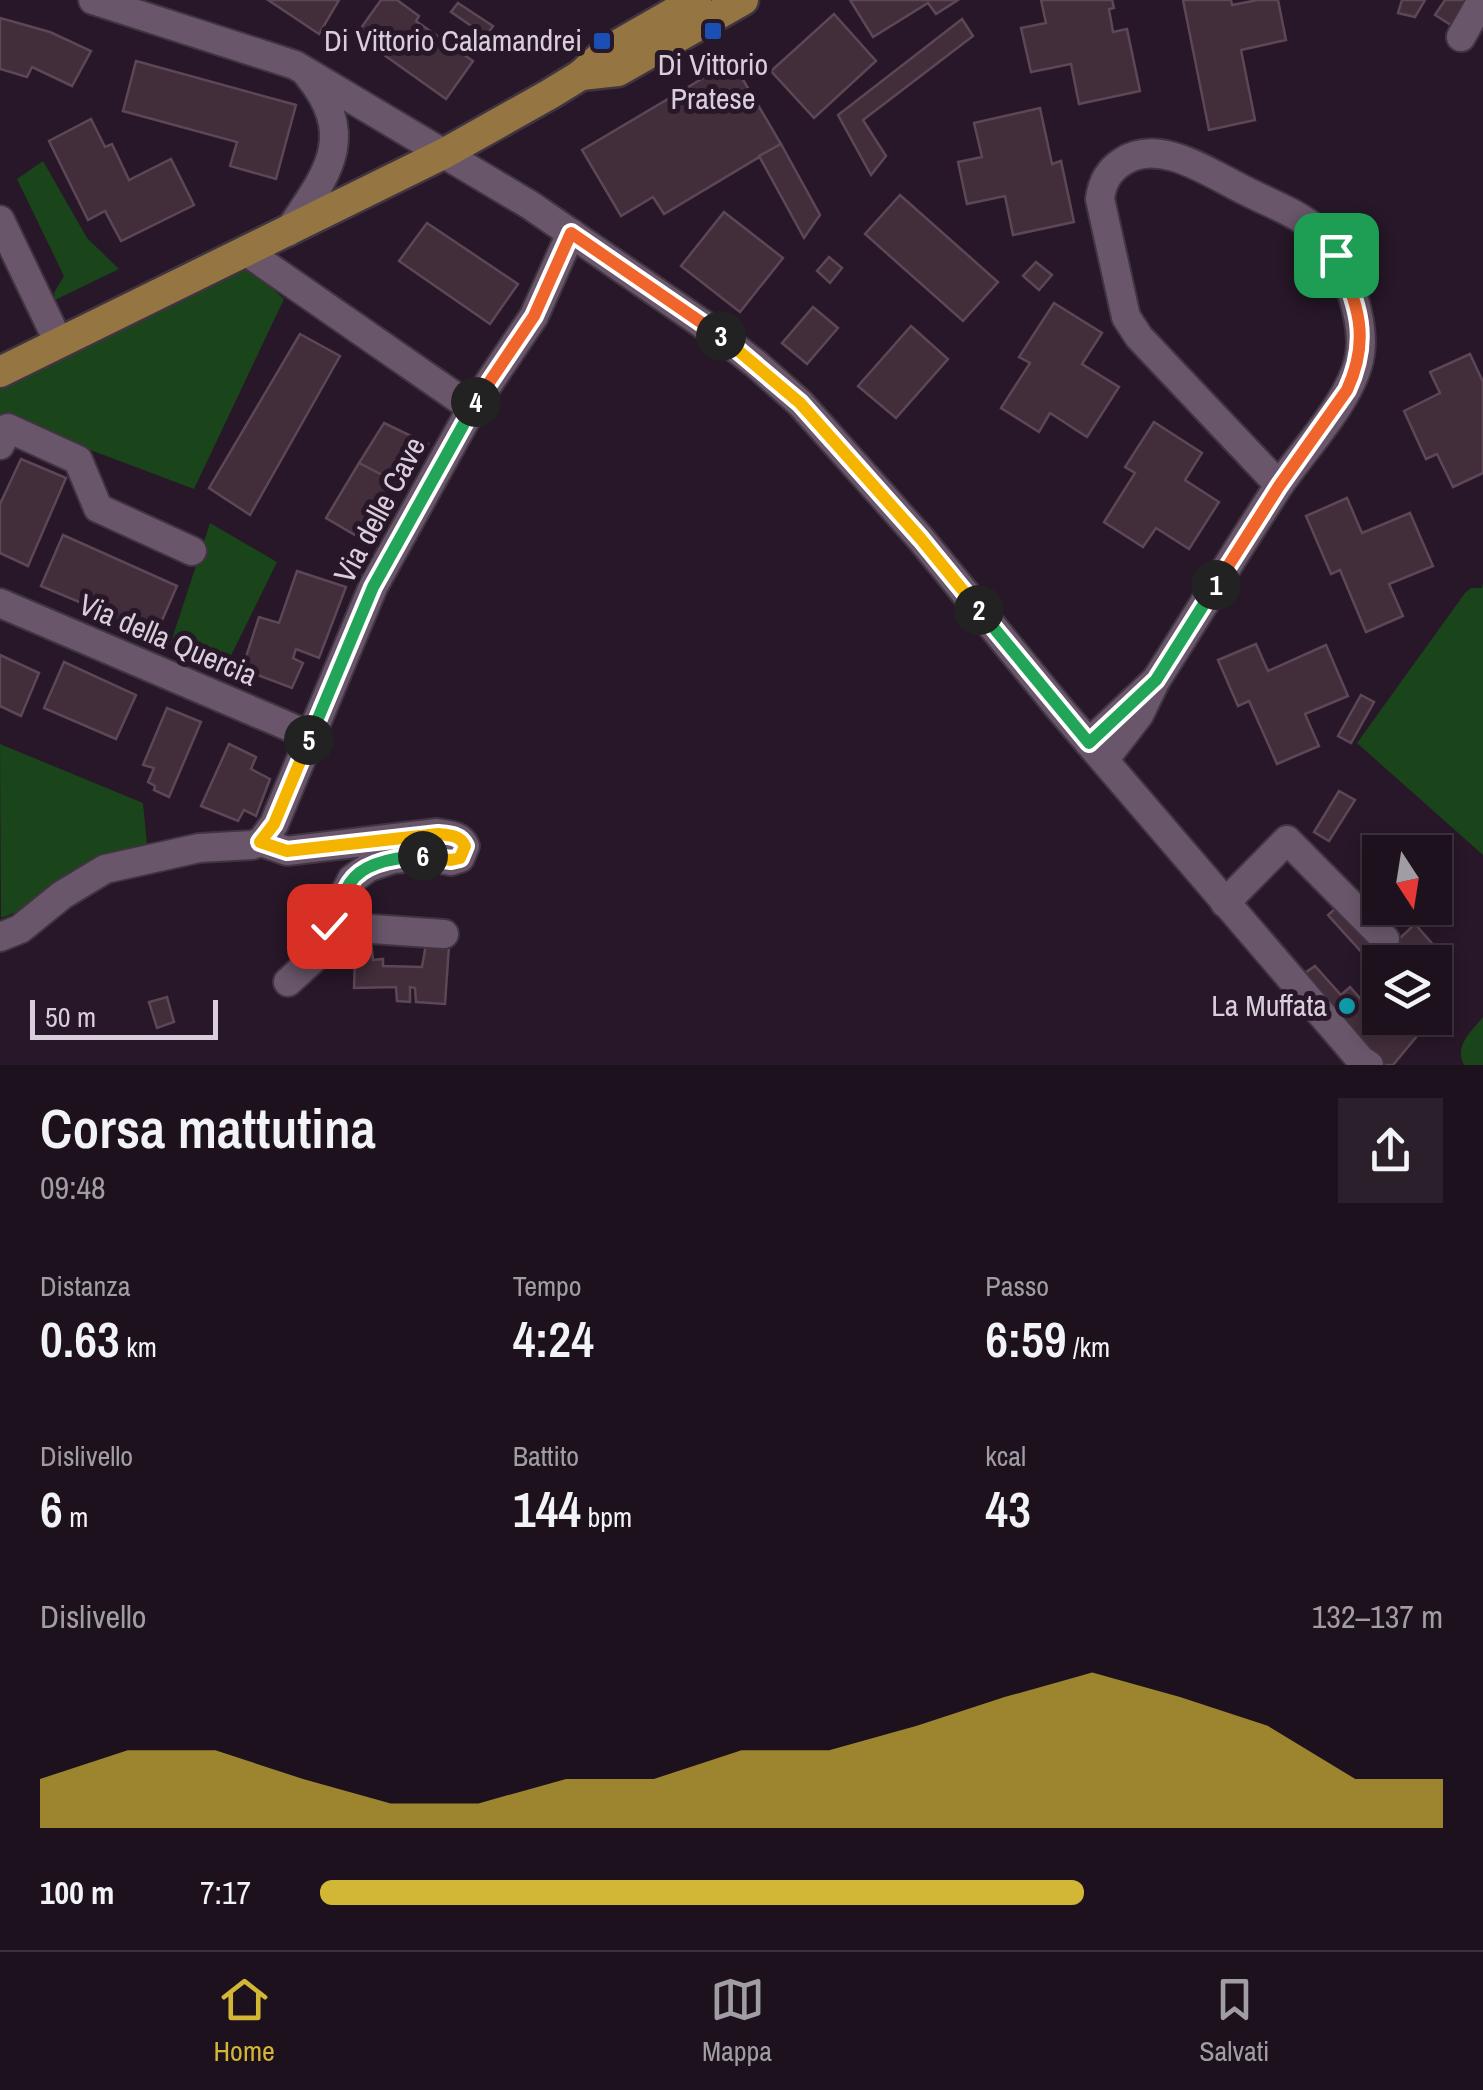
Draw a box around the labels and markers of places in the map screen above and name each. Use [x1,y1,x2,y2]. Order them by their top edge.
place label: Di Vittorio Calamandrei [324,20,582,60]
marker: Di Vittorio Pratese [702,20,724,42]
marker: Di Vittorio Calamandrei [591,30,613,52]
place label: Di Vittorio Pratese [658,44,768,118]
pin [1294,213,1379,298]
pin: 3 [696,311,746,361]
pin: 4 [451,377,501,427]
pin: 1 [1191,560,1241,610]
pin: 2 [954,585,1004,635]
pin: 5 [284,715,334,765]
pin: 6 [398,831,448,881]
pin [287,884,372,969]
place label: La Muffata [1211,985,1327,1025]
marker: La Muffata [1336,995,1358,1017]

